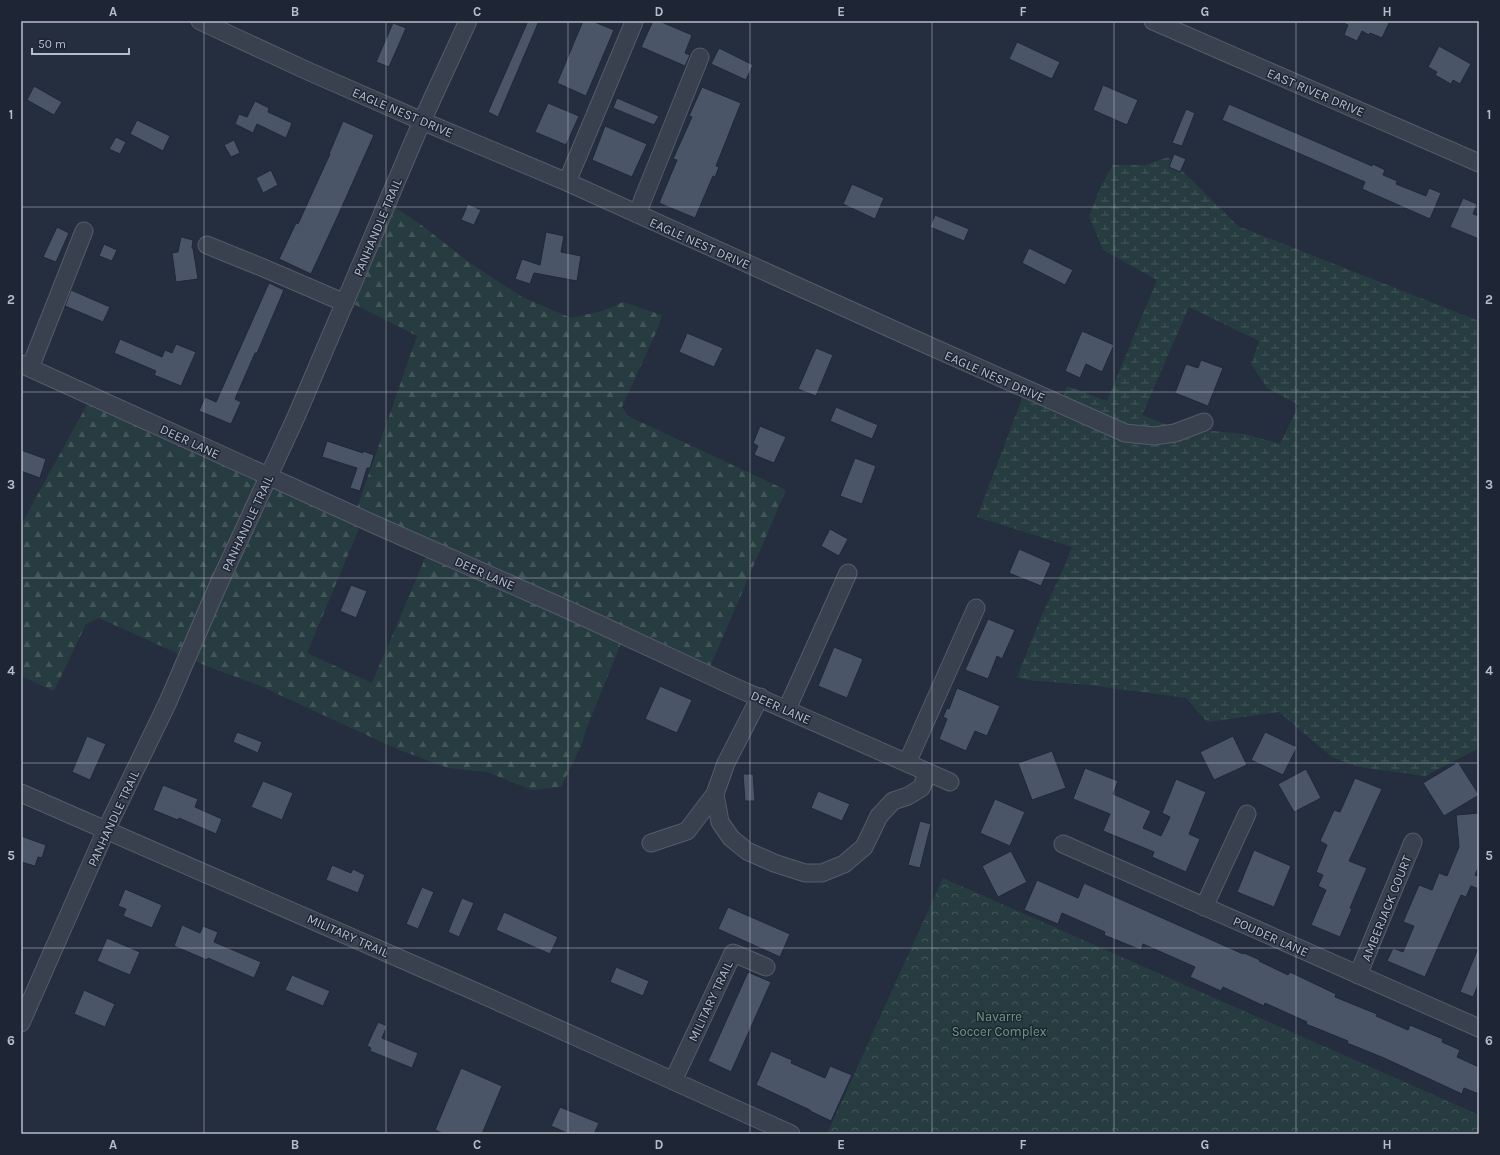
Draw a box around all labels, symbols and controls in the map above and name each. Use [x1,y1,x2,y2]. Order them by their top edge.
text: A [109,4,117,19]
text: B [291,4,299,19]
text: C [473,4,481,19]
text: D [655,4,664,19]
text: E [837,4,845,19]
text: F [1019,4,1027,19]
text: G [1201,4,1209,19]
text: H [1382,4,1392,19]
scale bar [32,30,129,56]
text: 50 m [38,37,66,51]
street label: EAST RIVER DRIVE [1265,65,1367,120]
street label: EAGLE NEST DRIVE [350,84,455,140]
text: 1 [9,107,13,122]
text: 1 [1487,107,1491,122]
street label: PANHANDLE TRAIL [350,176,405,278]
street label: EAGLE NEST DRIVE [647,215,752,272]
text: 2 [7,292,15,307]
text: 2 [1485,292,1493,307]
street label: EAGLE NEST DRIVE [942,348,1047,405]
street label: DEER LANE [158,421,222,462]
street label: PANHANDLE TRAIL [219,473,276,574]
text: 3 [7,477,15,492]
text: 3 [1485,477,1493,492]
street label: DEER LANE [453,554,517,593]
text: 4 [7,663,15,678]
text: 4 [1485,663,1493,678]
street label: DEER LANE [749,688,813,727]
street label: PANHANDLE TRAIL [85,768,142,869]
text: 5 [7,848,15,863]
text: 5 [1485,848,1493,863]
street label: AMBERJACK COURT [1358,853,1415,963]
street label: MILITARY TRAIL [305,911,391,960]
street label: POUDER LANE [1231,913,1311,960]
street label: MILITARY TRAIL [685,958,736,1044]
park label: Navarre Soccer Complex [952,1009,1047,1039]
text: 6 [7,1033,15,1048]
text: 6 [1485,1033,1493,1048]
text: A [109,1137,117,1152]
text: B [291,1137,299,1152]
text: C [473,1137,481,1152]
text: D [655,1137,664,1152]
text: E [837,1137,845,1152]
text: F [1019,1137,1027,1152]
text: G [1201,1137,1209,1152]
text: H [1382,1137,1392,1152]

